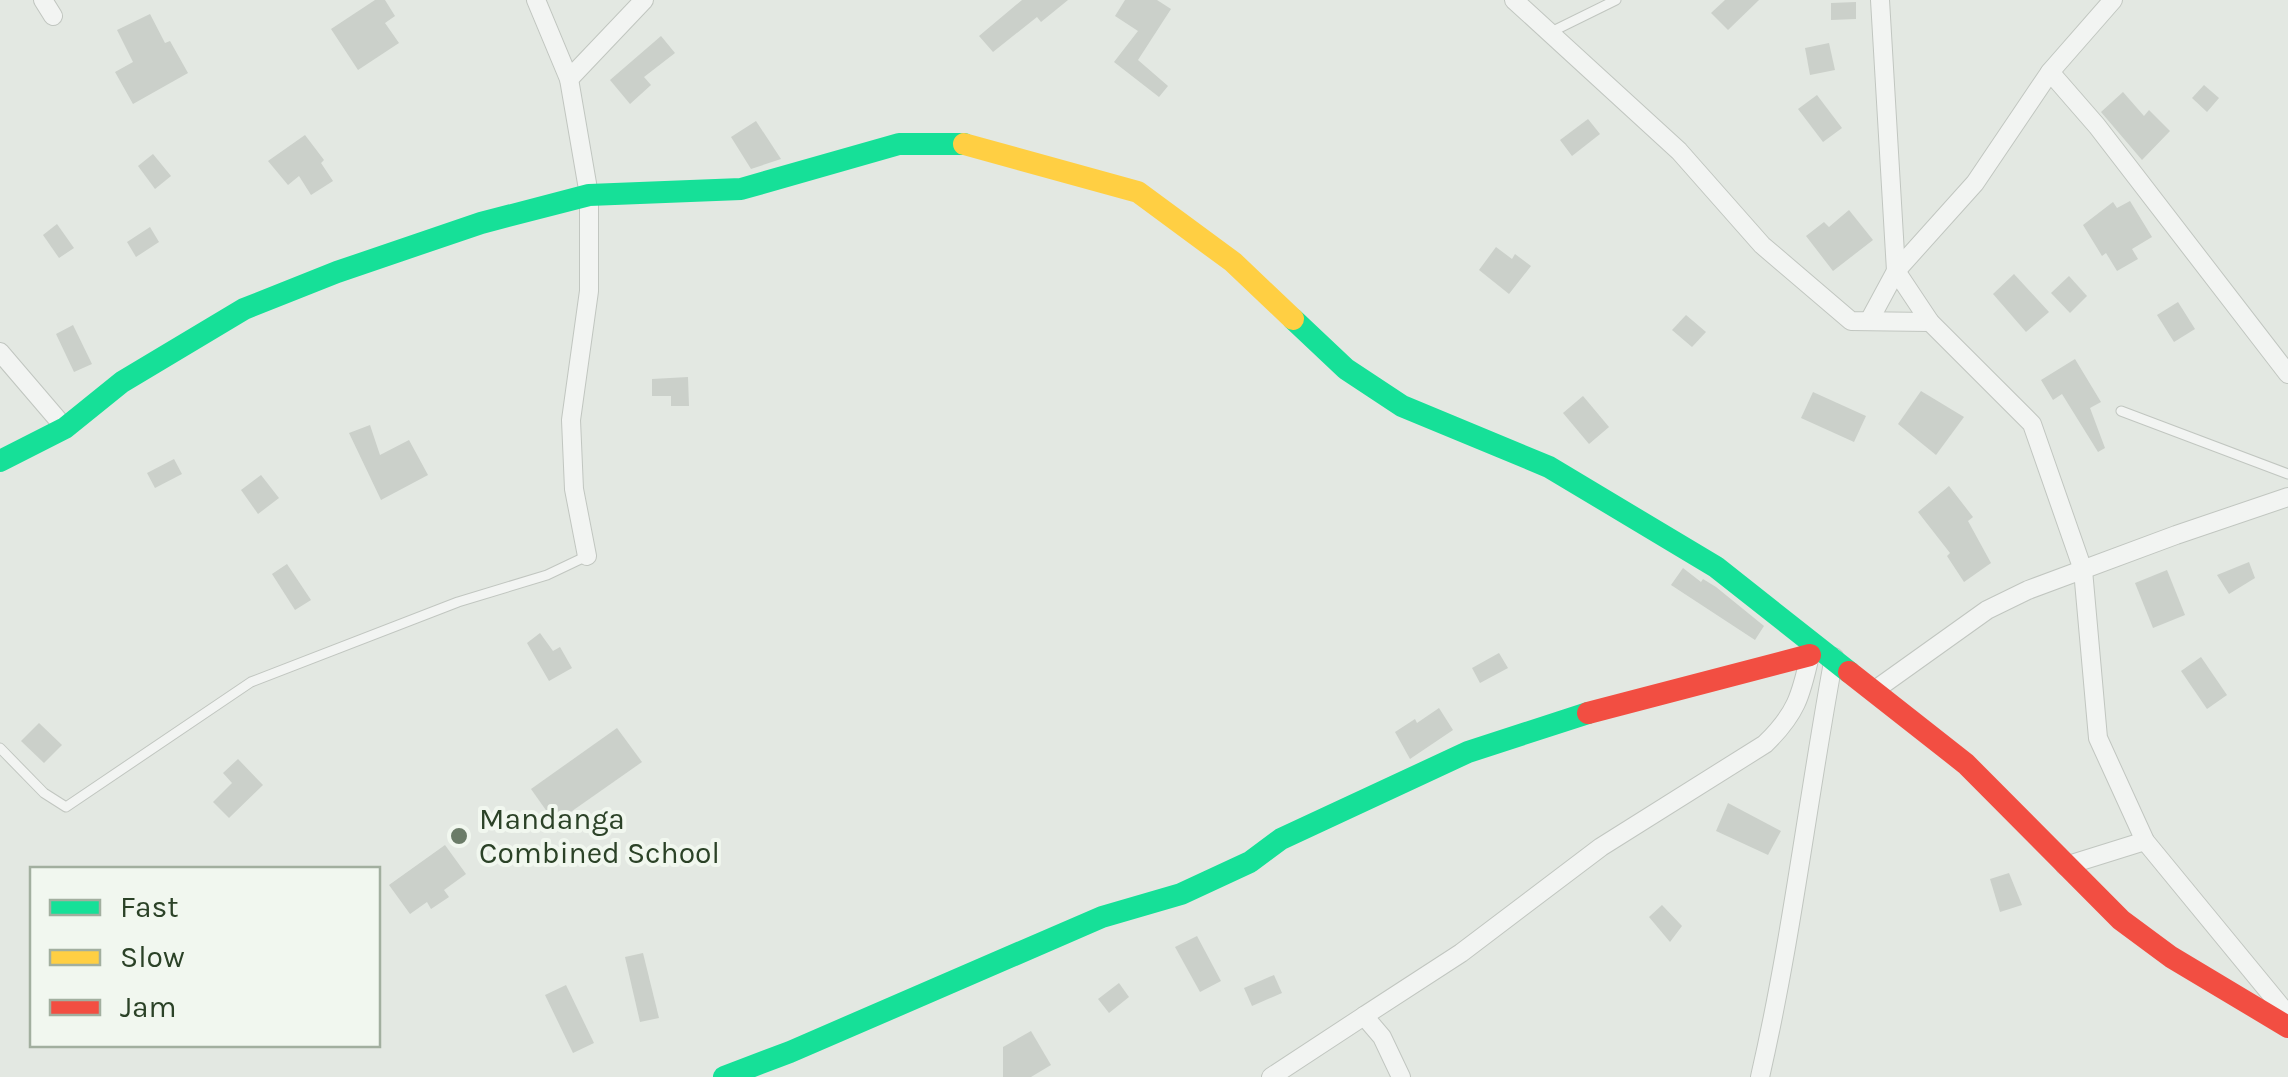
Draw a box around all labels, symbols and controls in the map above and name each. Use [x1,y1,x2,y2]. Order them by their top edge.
place label: Mandanga Combined School [479,801,720,871]
marker: Mandanga Combined School [448,825,470,847]
legend [30,867,380,1047]
text: Fast [120,889,179,925]
text: Slow [120,939,185,975]
text: Jam [120,989,177,1025]

